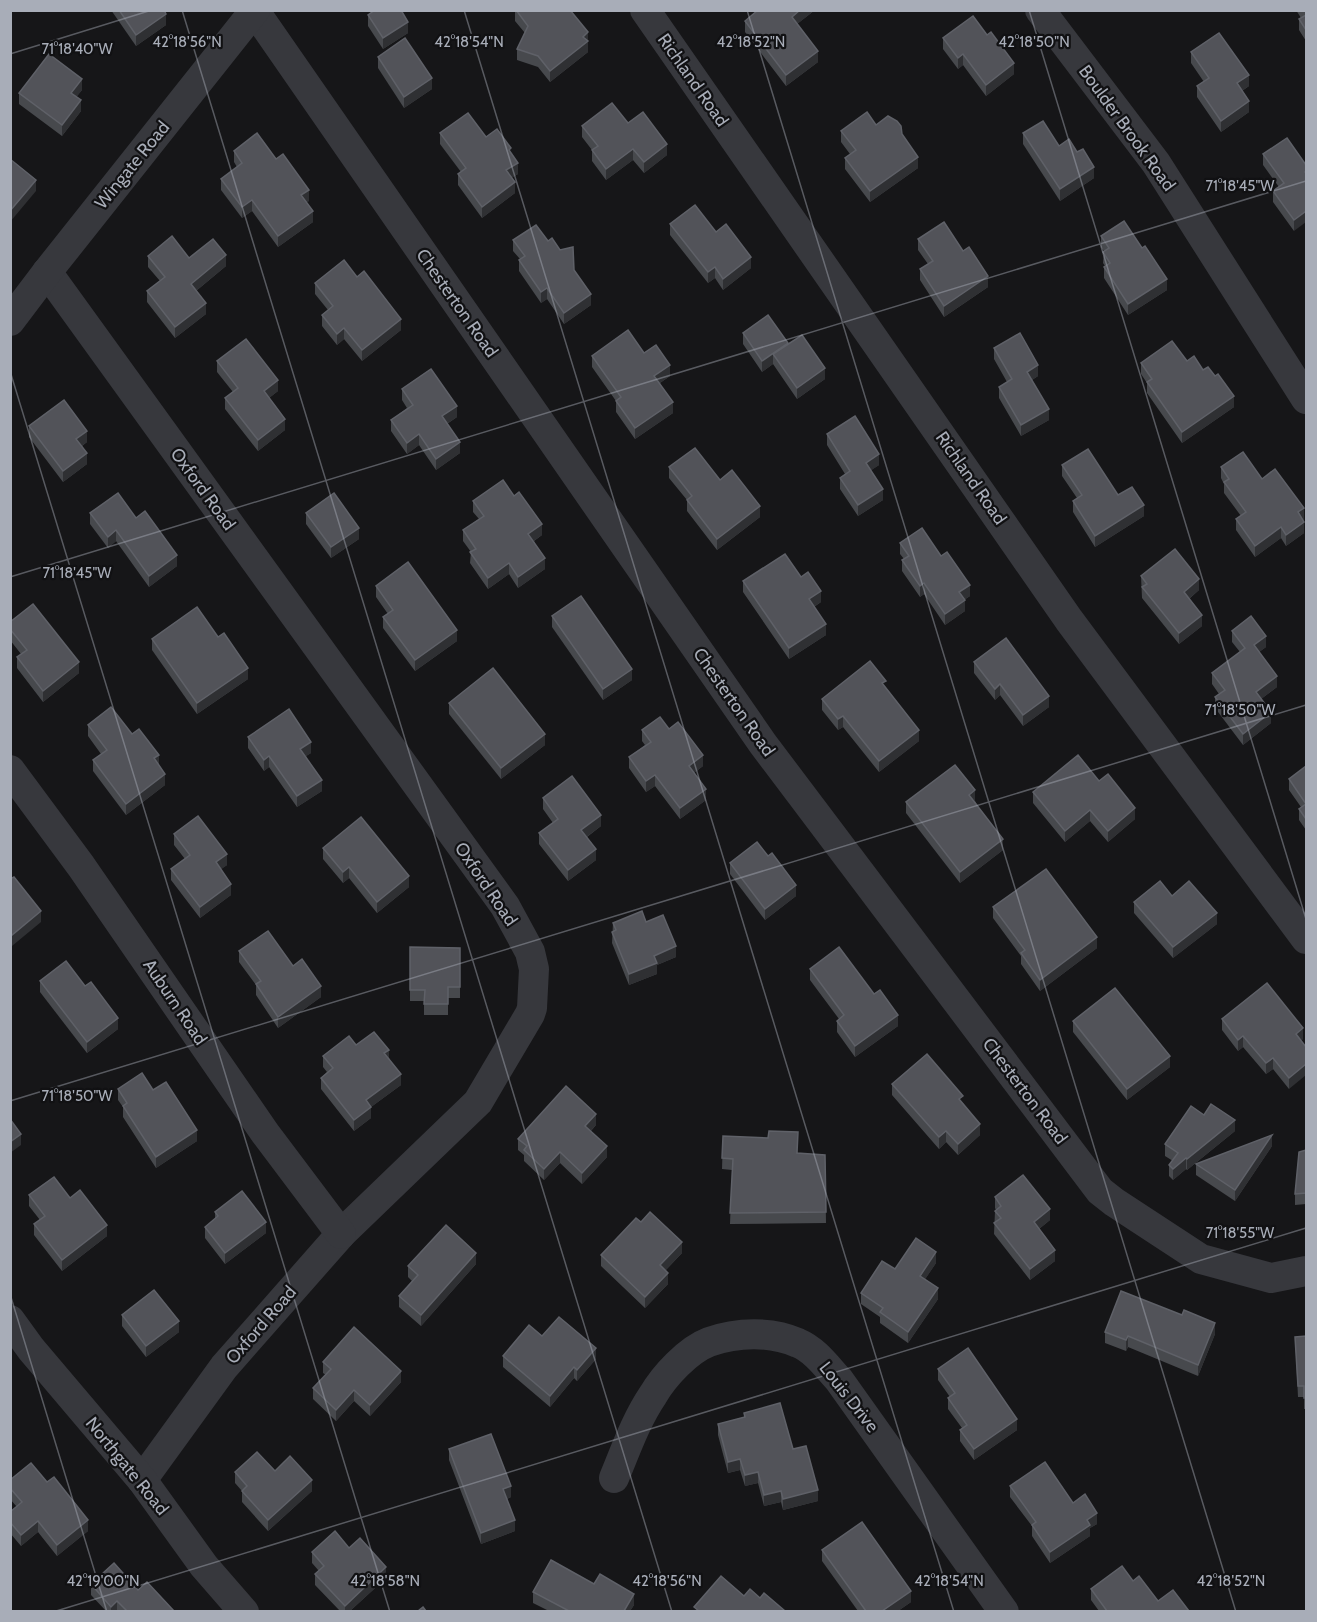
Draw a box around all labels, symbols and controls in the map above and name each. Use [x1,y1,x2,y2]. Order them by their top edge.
street label: Richland Road [653,29,733,131]
text: 42°18'56"N [152,33,222,51]
text: 42°18'54"N [434,33,504,51]
text: 42°18'52"N [717,33,785,51]
text: 42°18'50"N [998,33,1070,51]
text: 71°18'40"W [41,40,113,58]
street label: Boulder Brook Road [1074,61,1180,195]
street label: Wingate Road [90,117,174,213]
text: 71°18'45"W [1206,177,1275,195]
street label: Chesterton Road [411,244,503,362]
street label: Richland Road [931,427,1011,529]
street label: Oxford Road [166,444,240,534]
text: 71°18'45"W [43,564,112,582]
street label: Chesterton Road [688,643,780,761]
text: 71°18'50"W [1205,701,1276,719]
street label: Oxford Road [450,838,522,930]
street label: Auburn Road [138,955,212,1049]
street label: Chesterton Road [978,1033,1072,1149]
text: 71°18'50"W [42,1087,113,1105]
text: 71°18'55"W [1206,1224,1275,1242]
street label: Oxford Road [221,1281,301,1369]
street label: Louis Drive [815,1357,883,1437]
street label: Northgate Road [81,1413,173,1519]
text: 42°19'00"N [66,1572,140,1590]
text: 42°18'58"N [350,1572,420,1590]
text: 42°18'56"N [632,1572,702,1590]
text: 42°18'54"N [914,1572,984,1590]
text: 42°18'52"N [1197,1572,1265,1590]

